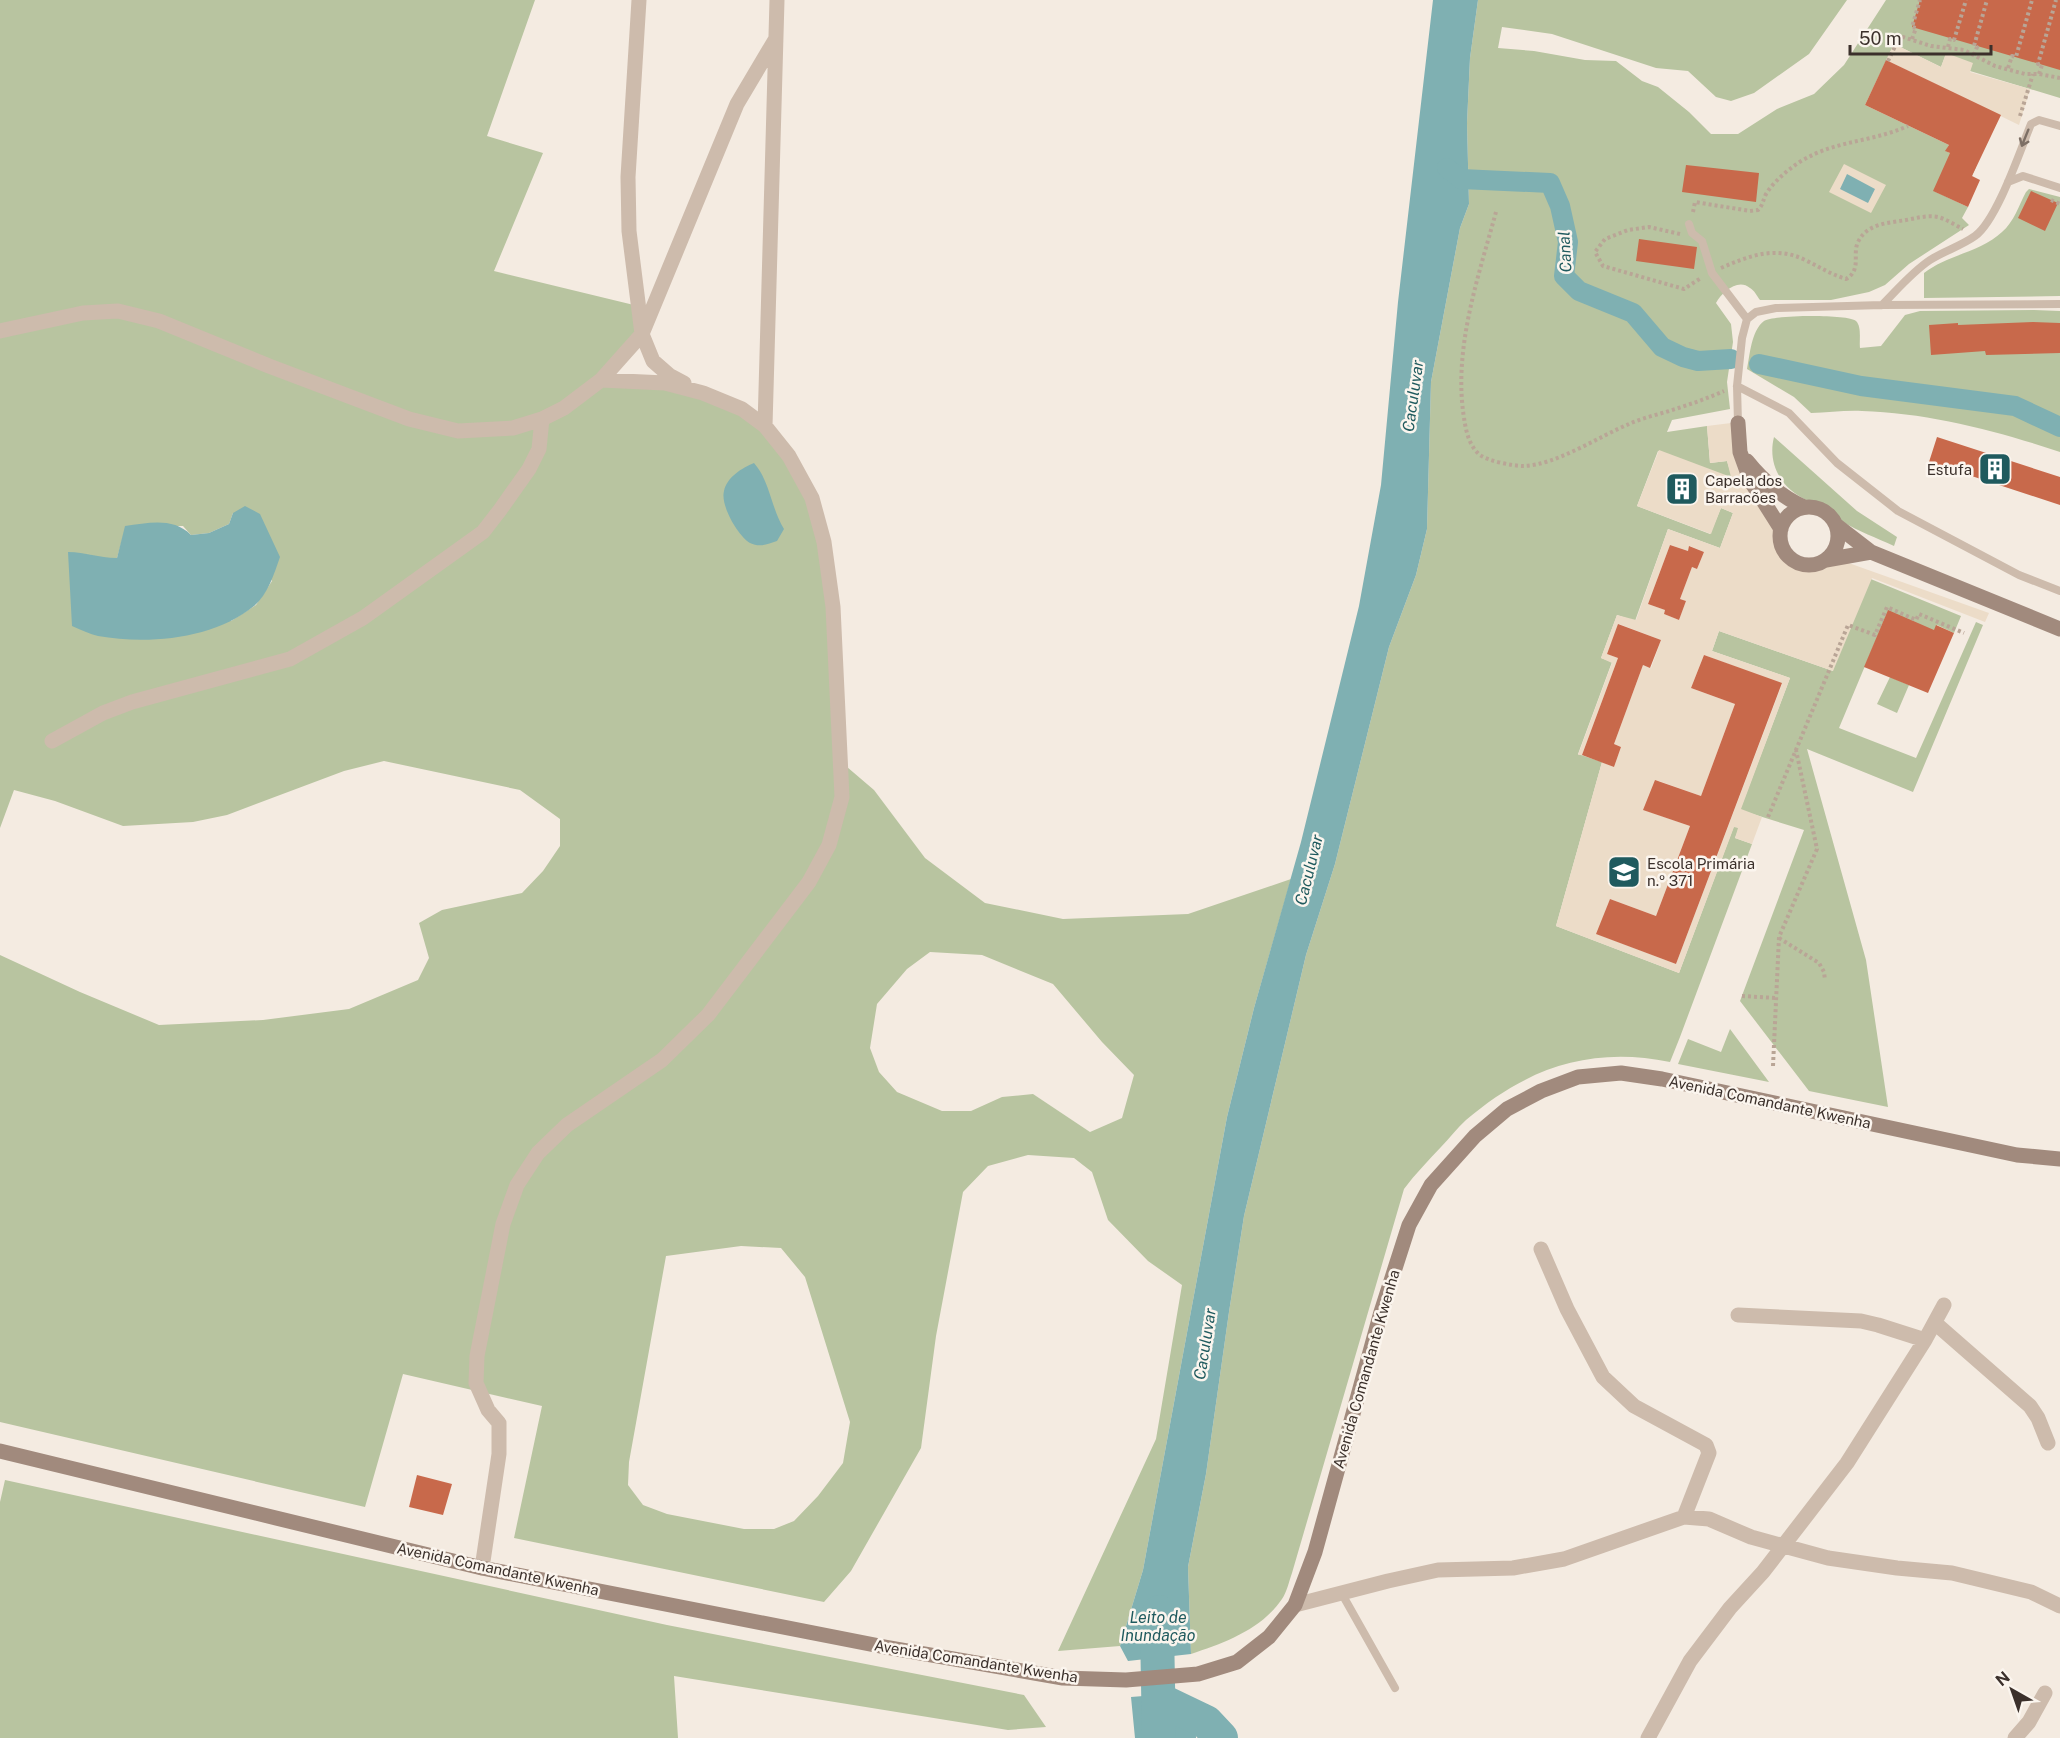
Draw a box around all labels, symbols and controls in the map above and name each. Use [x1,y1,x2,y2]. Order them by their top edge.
scale bar [1850,18,1991,56]
text: 50 m [1859,28,1902,49]
one-way arrow [2019,129,2030,147]
water label: Canal [1554,231,1576,273]
water label: Caculuvar [1399,358,1428,433]
building icon: Estufa [1977,451,2013,487]
place label: Estufa [1927,461,1972,478]
building icon: Capela dos Barracões [1664,471,1700,507]
place label: Capela dos Barracões [1705,472,1782,506]
water label: Caculuvar [1291,832,1327,907]
school or university icon: Escola Primária n.º 371 [1606,854,1642,890]
place label: Escola Primária n.º 371 [1647,855,1755,889]
street label: Avenida Comandante Kwenha [1667,1072,1873,1132]
street label: Avenida Comandante Kwenha [1329,1268,1403,1470]
water label: Caculuvar [1190,1306,1220,1381]
street label: Avenida Comandante Kwenha [395,1539,601,1599]
water label: Leito de Inundação [1121,1608,1196,1645]
street label: Avenida Comandante Kwenha [873,1636,1079,1686]
north arrow [1982,1660,2042,1720]
text: N [1992,1668,2014,1690]

